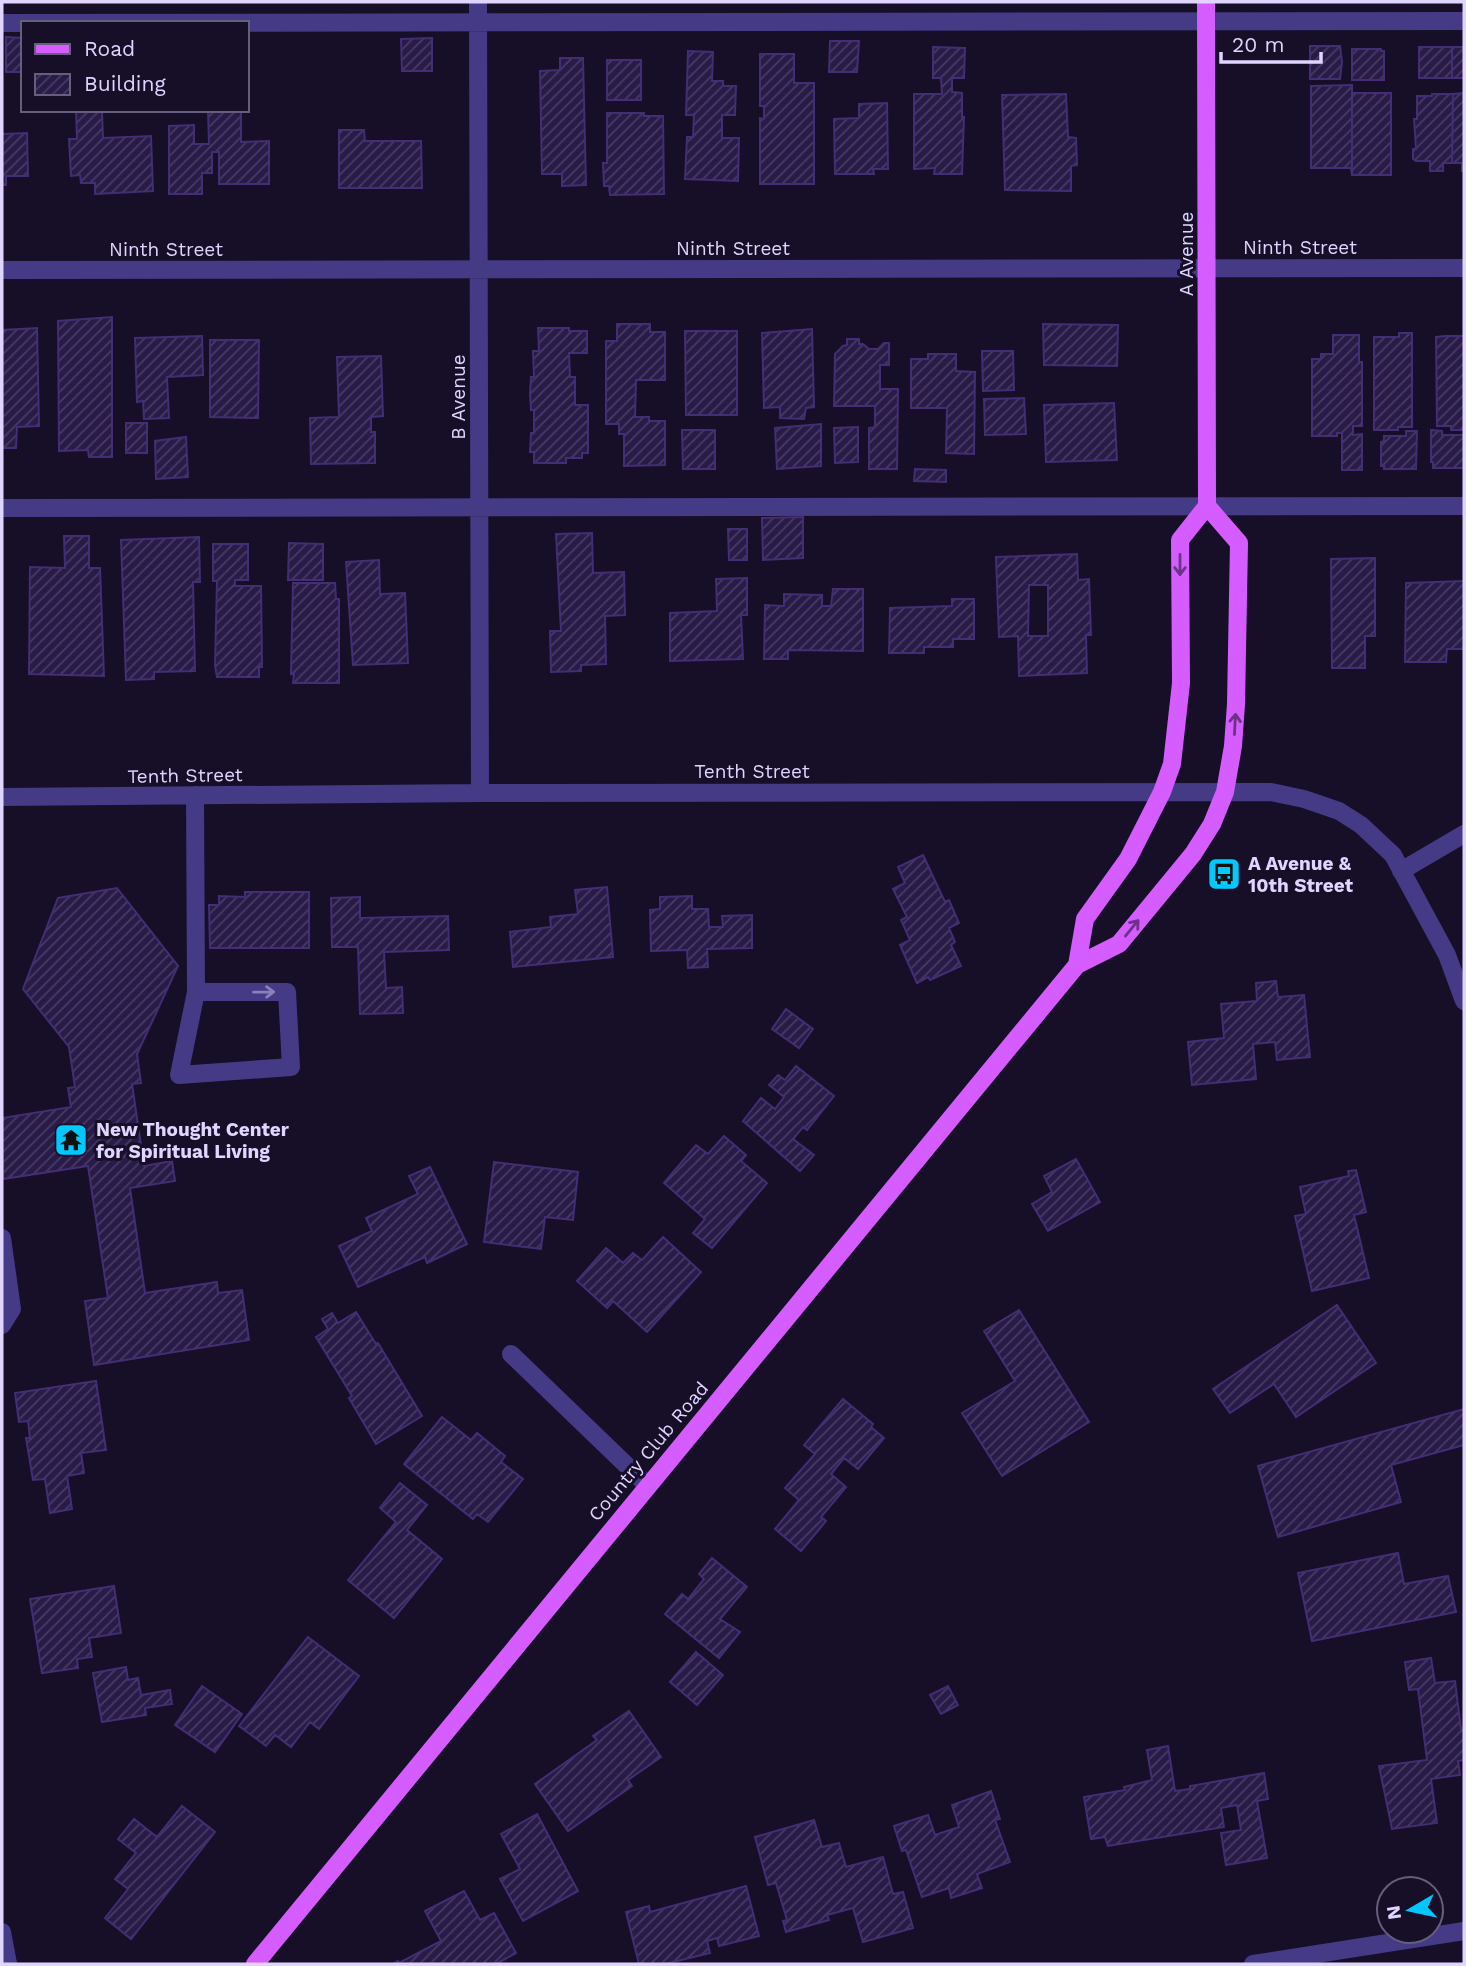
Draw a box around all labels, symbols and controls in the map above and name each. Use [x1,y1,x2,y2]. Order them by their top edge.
legend [21,21,248,112]
scale bar [1221,21,1321,65]
text: 20 m [1232,32,1284,57]
text: Road [84,36,135,61]
text: Building [84,71,166,96]
street label: A Avenue [1175,212,1198,296]
street label: Ninth Street [1243,236,1357,259]
street label: Ninth Street [676,237,790,260]
street label: Ninth Street [109,238,223,261]
street label: B Avenue [447,354,470,440]
one-way arrow [1173,553,1187,576]
one-way arrow [1228,713,1241,736]
street label: Tenth Street [694,760,810,783]
street label: Tenth Street [127,763,243,788]
place label: A Avenue & 10th Street [1248,852,1354,897]
bus stop icon: A Avenue & 10th Street [1205,855,1243,893]
one-way arrow [1125,920,1140,938]
one-way arrow [253,985,276,999]
place label: New Thought Center for Spiritual Living [96,1118,290,1163]
temple icon: New Thought Center for Spiritual Living [52,1121,90,1159]
street label: Country Club Road [583,1377,713,1526]
north arrow [1375,1875,1445,1945]
text: N [1381,1904,1406,1921]

